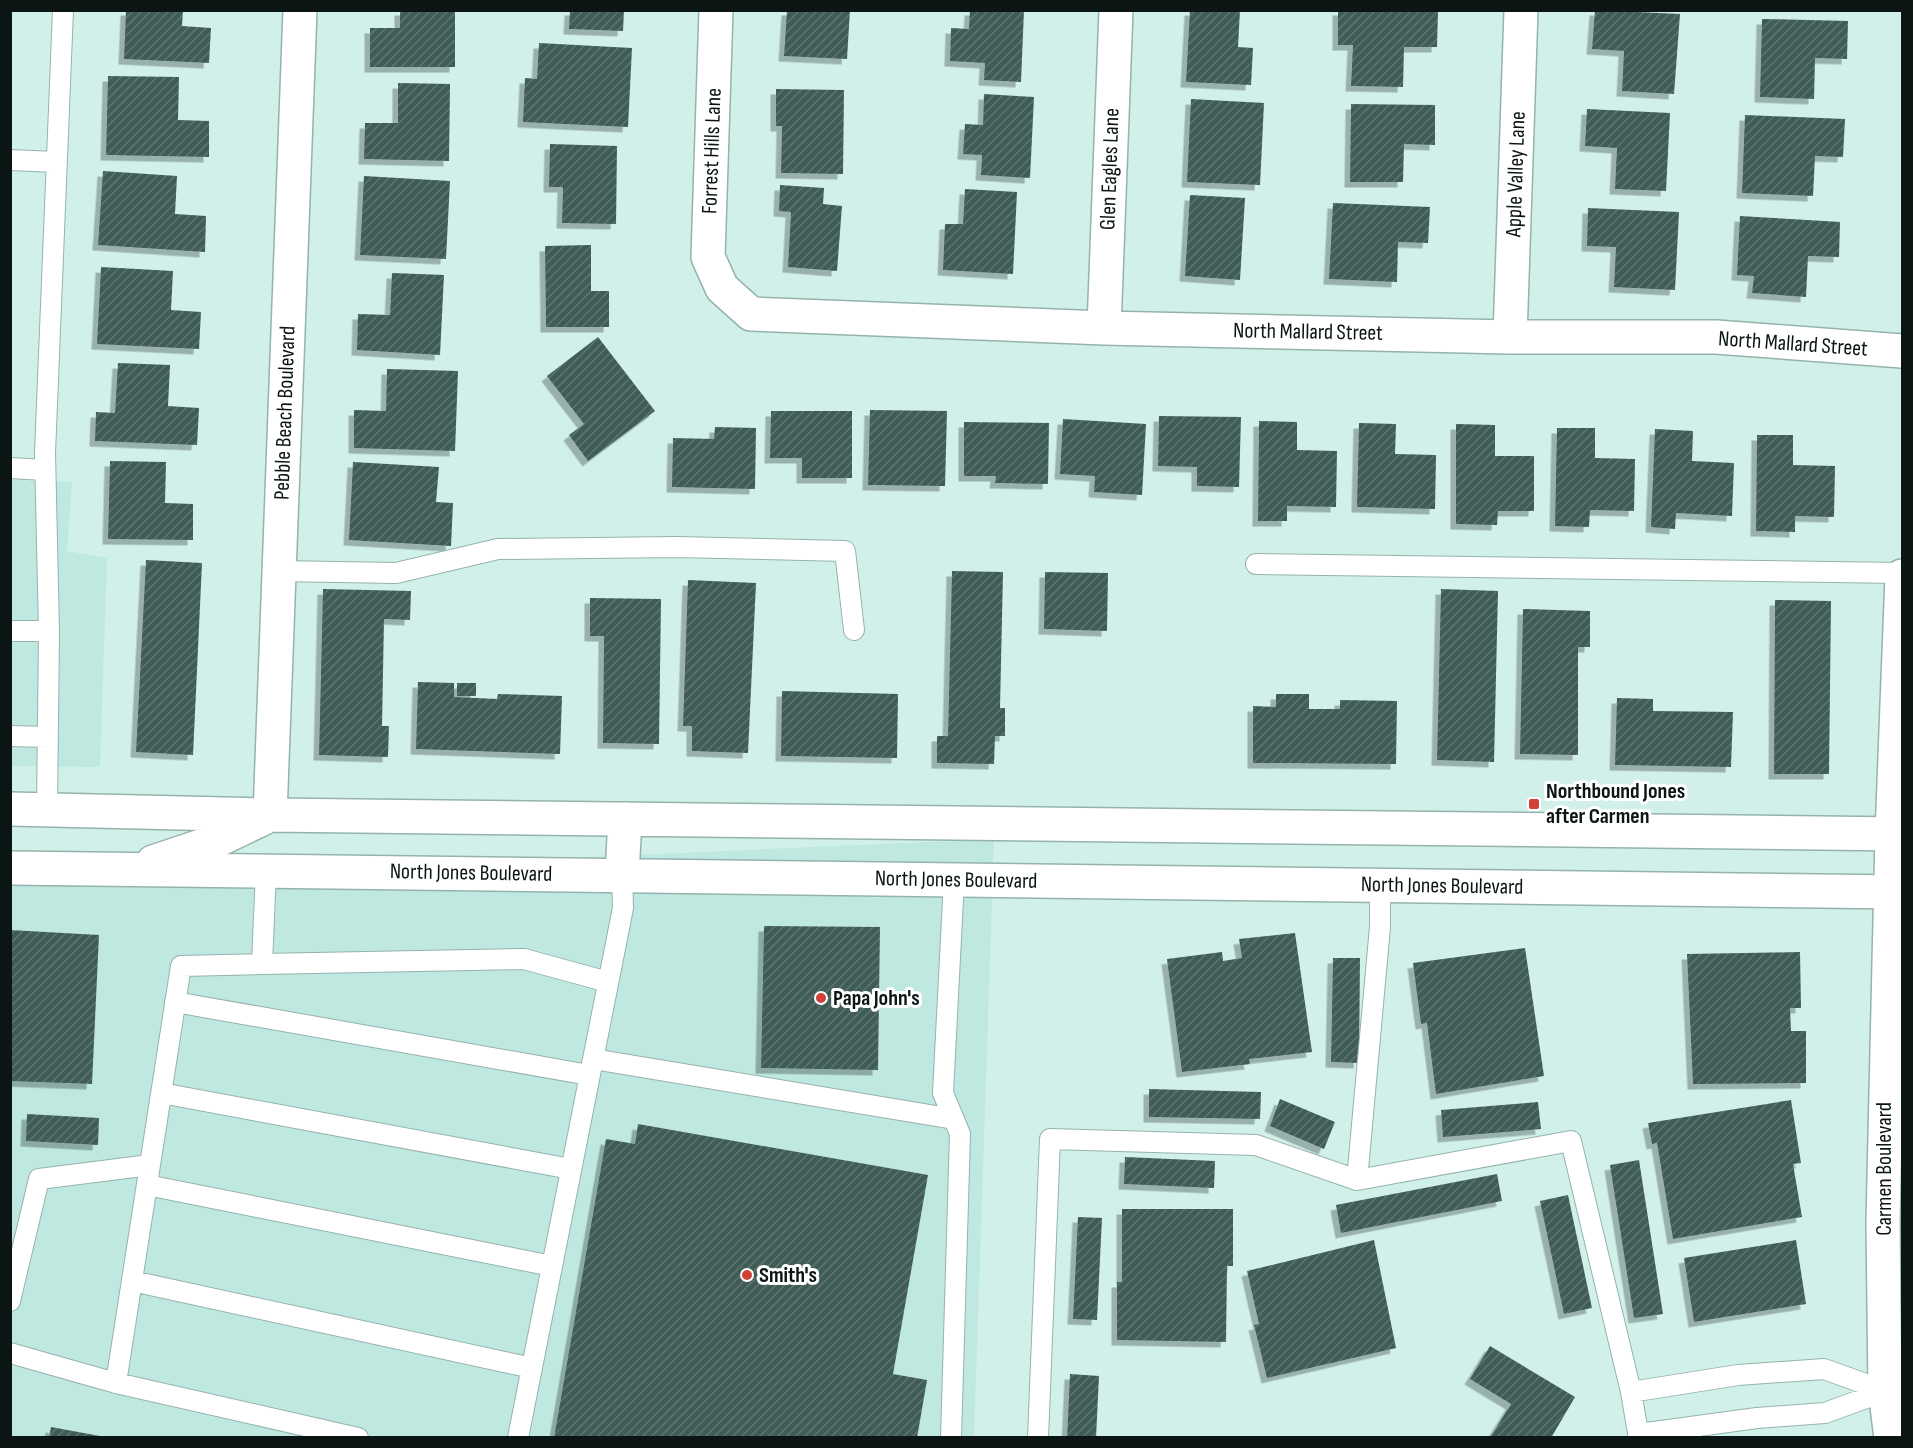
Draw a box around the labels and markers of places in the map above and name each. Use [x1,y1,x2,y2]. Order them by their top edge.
place label: Northbound Jones after Carmen [1546,778,1685,830]
marker: Northbound Jones after Carmen [1527,797,1541,811]
place label: Papa John's [833,985,920,1012]
marker: Papa John's [814,991,828,1005]
place label: Smith's [759,1262,817,1289]
marker: Smith's [740,1268,754,1282]

